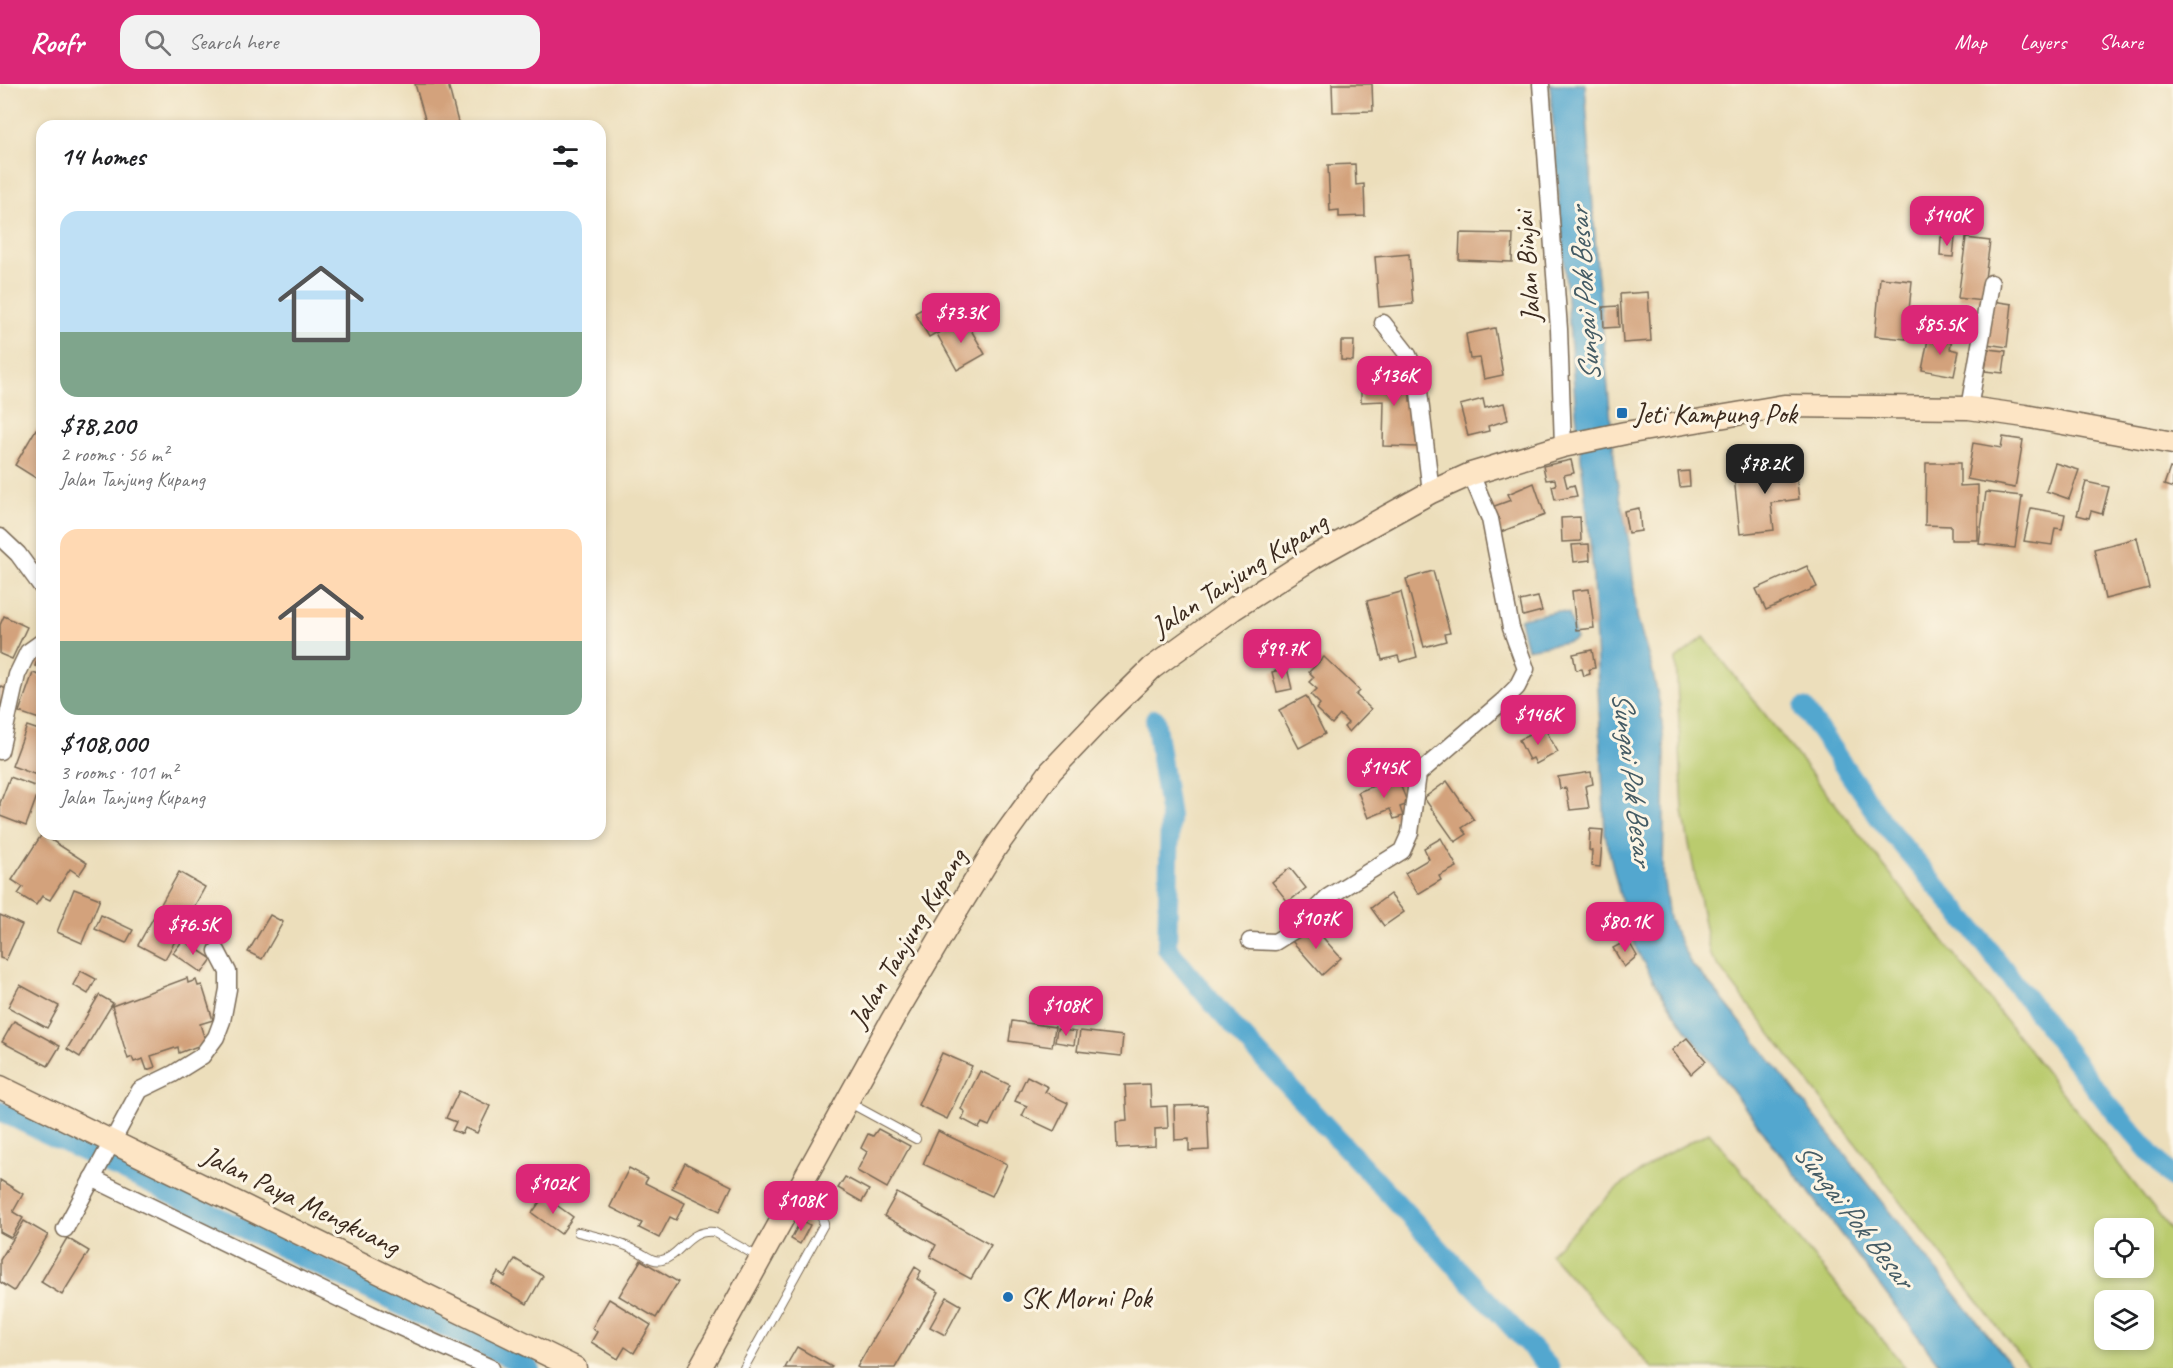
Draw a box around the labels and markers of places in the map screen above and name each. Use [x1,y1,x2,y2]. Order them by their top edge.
pin: $140K [1905,196,1989,247]
pin: $73.3K [912,293,1010,344]
pin: $85.5K [1891,305,1989,356]
pin: $136K [1352,356,1436,407]
place label: Jeti Kampung Pok [1632,396,1799,431]
marker: Jeti Kampung Pok [1615,406,1629,420]
pin: $78.2K [1716,444,1814,495]
pin: $99.7K [1233,629,1331,680]
pin: $146K [1496,695,1580,746]
pin: $145K [1342,748,1426,799]
pin: $107K [1274,899,1358,950]
pin: $80.1K [1576,902,1674,953]
pin: $76.5K [144,905,242,956]
pin: $108K [1024,986,1108,1037]
pin: $102K [511,1164,595,1215]
pin: $108K [759,1181,843,1232]
place label: SK Morni Pok [1020,1280,1153,1315]
marker: SK Morni Pok [1001,1290,1015,1304]

